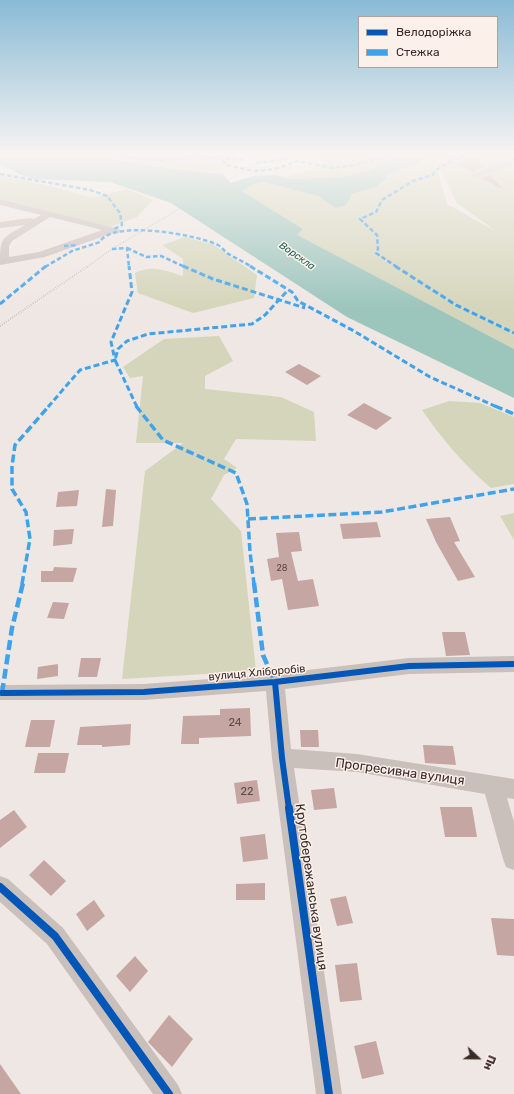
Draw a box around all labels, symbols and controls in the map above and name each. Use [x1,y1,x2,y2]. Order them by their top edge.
legend [358,16,498,68]
text: Велодоріжка [396,25,471,39]
text: Стежка [396,45,440,59]
water label: Ворскла [277,239,317,273]
house number: 28 [276,563,288,573]
street label: вулиця Хліборобів [208,662,306,684]
house number: 24 [228,716,242,730]
street label: Прогресивна вулиця [334,755,466,789]
house number: 22 [241,785,253,799]
street label: Крутобережанська вулиця [292,803,330,971]
north arrow [458,1038,498,1078]
text: Пн [481,1053,498,1072]

